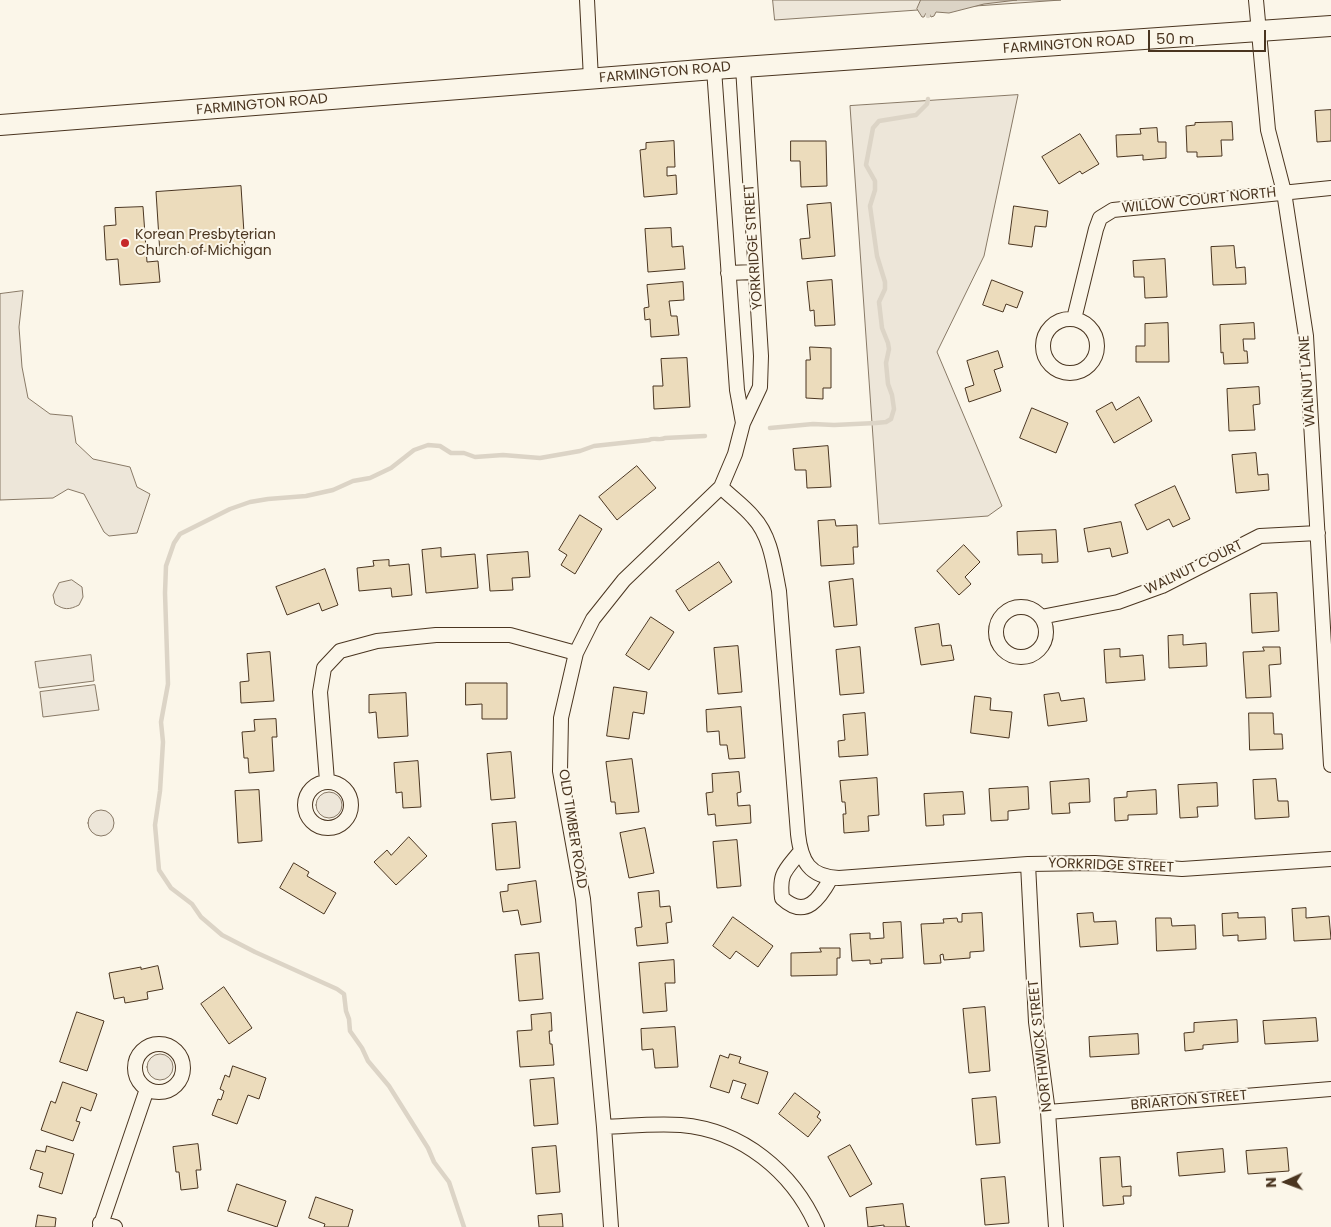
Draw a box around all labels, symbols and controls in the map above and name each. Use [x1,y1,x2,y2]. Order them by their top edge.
scale bar [1151,20,1268,52]
text: 50 m [1156,28,1194,49]
street label: FARMINGTON ROAD [1002,32,1136,58]
street label: FARMINGTON ROAD [598,59,732,87]
street label: FARMINGTON ROAD [195,91,329,119]
street label: YORKRIDGE STREET [741,184,767,310]
street label: WILLOW COURT NORTH [1121,185,1277,217]
place label: Korean Presbyterian Church of Michigan [135,227,276,260]
marker: Korean Presbyterian Church of Michigan [119,237,131,249]
street label: WALNUT LANE [1296,334,1320,428]
street label: WALNUT COURT [1142,537,1246,599]
street label: OLD TIMBER ROAD [554,768,590,890]
street label: YORKRIDGE STREET [1048,855,1174,877]
street label: NORTHWICK STREET [1026,979,1056,1113]
street label: BRIARTON STREET [1130,1088,1248,1114]
north arrow [1261,1157,1311,1207]
text: N [1261,1177,1281,1188]

